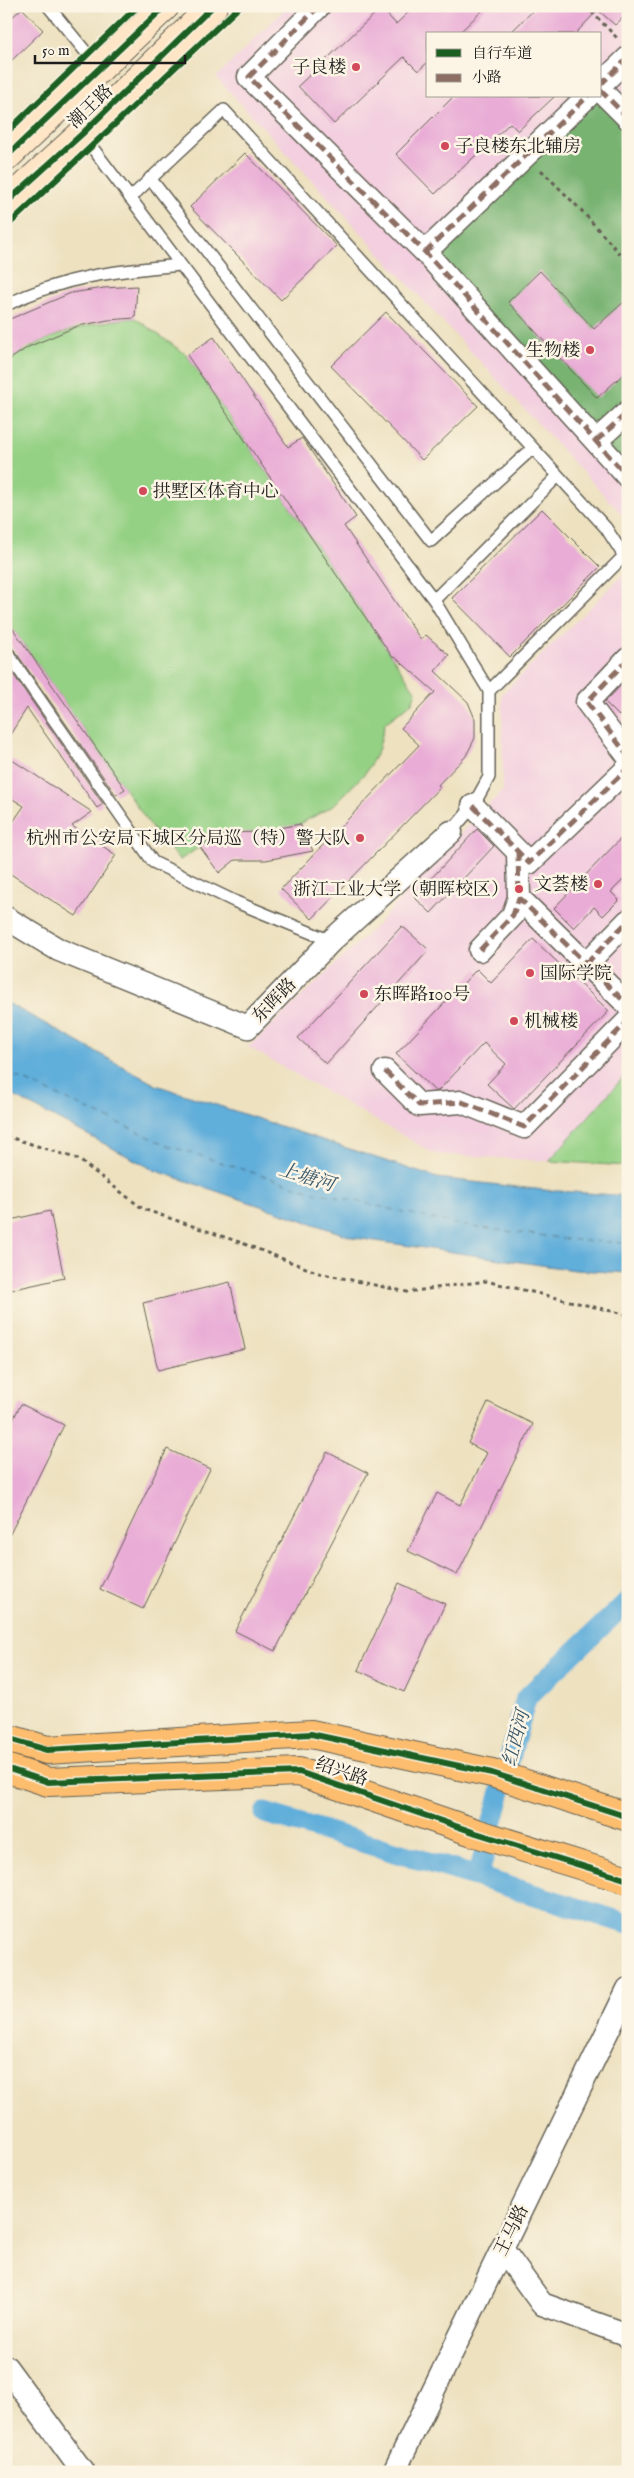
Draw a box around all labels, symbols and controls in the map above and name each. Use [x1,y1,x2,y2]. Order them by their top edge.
scale bar [35,32,185,64]
legend [426,32,602,98]
text: 50 m [42,41,70,60]
text: 自行车道 [472,44,532,63]
place label: 子良楼 [292,57,346,80]
marker: 子良楼 [350,61,362,73]
text: 小路 [472,68,502,87]
street label: 潮王路 [64,80,118,134]
place label: 子良楼东北辅房 [455,136,581,159]
marker: 子良楼东北辅房 [439,140,451,152]
place label: 生物楼 [526,340,580,363]
marker: 生物楼 [584,344,596,356]
place label: 拱墅区体育中心 [153,481,279,504]
marker: 拱墅区体育中心 [137,485,149,497]
place label: 杭州市公安局下城区分局巡（特）警大队 [26,828,350,851]
marker: 杭州市公安局下城区分局巡（特）警大队 [354,832,366,844]
place label: 文荟楼 [534,874,588,897]
marker: 文荟楼 [592,878,604,890]
place label: 浙江工业大学（朝晖校区） [293,879,509,902]
marker: 浙江工业大学（朝晖校区） [513,883,525,895]
place label: 国际学院 [540,963,612,986]
marker: 国际学院 [524,967,536,979]
street label: 东晖路 [248,974,302,1028]
place label: 东晖路100号 [374,984,470,1007]
marker: 东晖路100号 [358,988,370,1000]
place label: 机械楼 [524,1011,578,1034]
marker: 机械楼 [508,1015,520,1027]
water label: 上塘河 [276,1158,340,1199]
water label: 红西河 [498,1705,537,1769]
street label: 绍兴路 [312,1753,371,1792]
street label: 王马路 [490,2201,535,2260]

